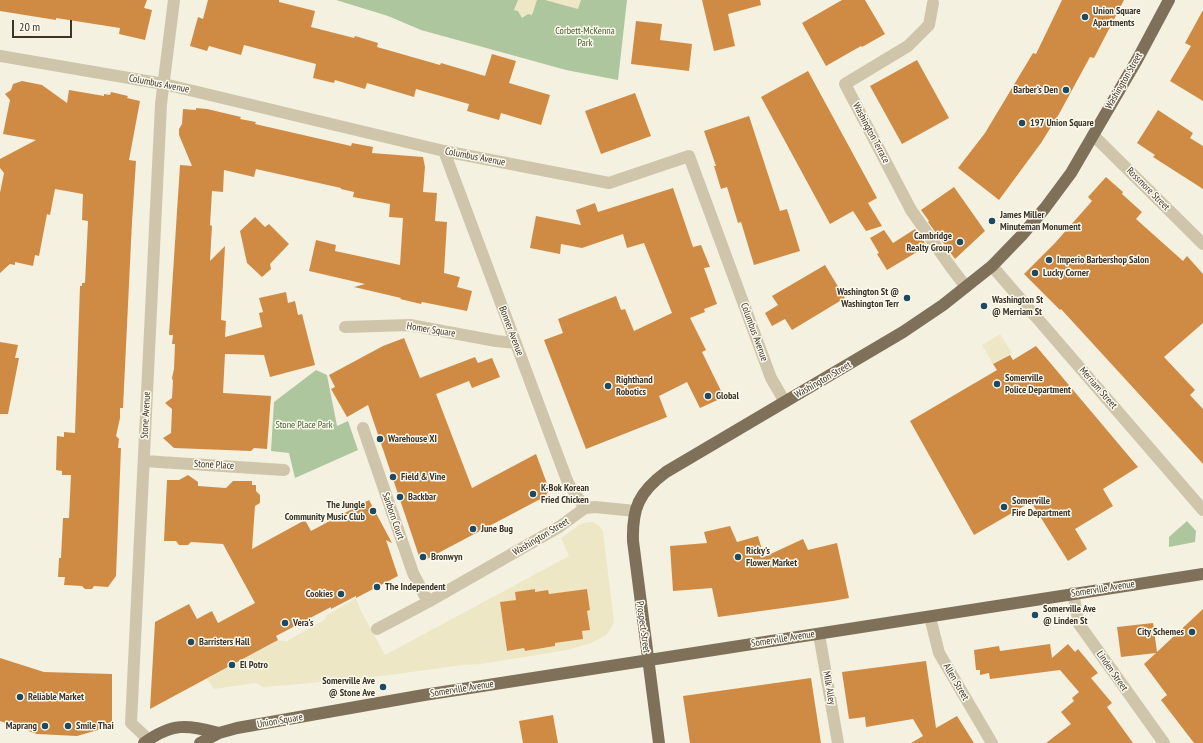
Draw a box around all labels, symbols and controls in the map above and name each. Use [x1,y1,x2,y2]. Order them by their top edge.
place label: Union Square Apartments [1093,5,1140,28]
scale bar [14,12,74,38]
marker: Union Square Apartments [1080,12,1090,22]
text: 20 m [19,19,40,34]
park label: Corbett-McKenna Park [555,25,615,48]
street label: Washington Street [1103,51,1145,111]
street label: Columbus Avenue [128,72,190,96]
place label: Barber's Den [1013,84,1058,96]
marker: Barber's Den [1061,85,1071,95]
street label: Washington Terrace [850,101,892,165]
place label: 197 Union Square [1030,117,1094,129]
marker: 197 Union Square [1017,118,1027,128]
street label: Columbus Avenue [444,145,506,169]
street label: Rossmore Street [1124,165,1172,213]
place label: James Miller Minuteman Monument [1000,209,1081,232]
marker: James Miller Minuteman Monument [987,216,997,226]
place label: Cambridge Realty Group [906,230,952,254]
marker: Cambridge Realty Group [955,237,965,247]
place label: Imperio Barbershop Salon [1057,254,1149,266]
marker: Imperio Barbershop Salon [1044,255,1054,265]
place label: Lucky Corner [1043,267,1089,279]
marker: Lucky Corner [1030,268,1040,278]
place label: Washington St @ Washington Terr [837,286,899,310]
marker: Washington St @ Washington Terr [902,293,912,303]
place label: Washington St @ Merriam St [992,294,1043,318]
street label: Columbus Avenue [738,301,770,363]
marker: Washington St @ Merriam St [979,301,989,311]
street label: Bonner Avenue [496,305,526,357]
street label: Homer Square [406,320,456,340]
street label: Washington Street [793,359,853,401]
street label: Merriam Street [1077,365,1119,411]
place label: Somerville Police Department [1005,372,1071,396]
place label: Righthand Robotics [616,374,653,398]
marker: Somerville Police Department [992,379,1002,389]
marker: Righthand Robotics [603,381,613,391]
place label: Global [716,390,739,402]
street label: Stone Avenue [139,391,153,439]
marker: Global [703,391,713,401]
park label: Stone Place Park [275,419,333,431]
place label: Warehouse XI [388,433,437,445]
marker: Warehouse XI [375,434,385,444]
street label: Stone Place [194,458,234,472]
place label: Field & Vine [401,471,445,483]
marker: Field & Vine [388,472,398,482]
place label: K-Bok Korean Fried Chicken [541,482,589,506]
marker: K-Bok Korean Fried Chicken [528,489,538,499]
street label: Sanborn Court [379,491,407,541]
place label: Backbar [408,491,436,503]
marker: Backbar [395,492,405,502]
place label: Somerville Fire Department [1012,495,1070,518]
place label: The Jungle Community Music Club [285,499,365,522]
marker: Somerville Fire Department [999,502,1009,512]
marker: The Jungle Community Music Club [368,506,378,516]
street label: Washington Street [511,516,571,558]
place label: June Bug [481,523,513,535]
marker: June Bug [468,524,478,534]
place label: Ricky's Flower Market [746,545,797,568]
place label: Bronwyn [431,551,463,563]
marker: Bronwyn [418,552,428,562]
marker: Ricky's Flower Market [733,552,743,562]
street label: Somerville Avenue [1070,578,1136,600]
place label: The Independent [385,581,446,593]
marker: The Independent [372,582,382,592]
place label: Cookies [306,588,333,600]
marker: Cookies [336,589,346,599]
street label: Prospect Street [633,600,653,654]
place label: Somerville Ave @ Linden St [1043,603,1096,626]
marker: Somerville Ave @ Linden St [1030,610,1040,620]
place label: Vera's [293,617,313,629]
marker: Vera's [280,618,290,628]
place label: City Schemes [1137,626,1184,638]
marker: City Schemes [1187,627,1197,637]
street label: Somerville Avenue [750,628,816,650]
place label: Barristers Hall [199,636,250,648]
marker: Barristers Hall [186,637,196,647]
street label: Linden Street [1094,649,1130,693]
place label: El Potro [240,659,268,671]
marker: El Potro [227,660,237,670]
street label: Allen Street [941,661,971,703]
street label: Milk Alley [820,670,838,706]
place label: Somerville Ave @ Stone Ave [322,675,375,698]
street label: Somerville Avenue [429,678,495,700]
marker: Somerville Ave @ Stone Ave [378,682,388,692]
place label: Reliable Market [28,691,84,703]
marker: Reliable Market [15,692,25,702]
street label: Union Square [256,711,304,731]
place label: Maprang [6,720,37,732]
place label: Smile Thai [76,720,114,732]
marker: Maprang [40,721,50,731]
marker: Smile Thai [63,721,73,731]

